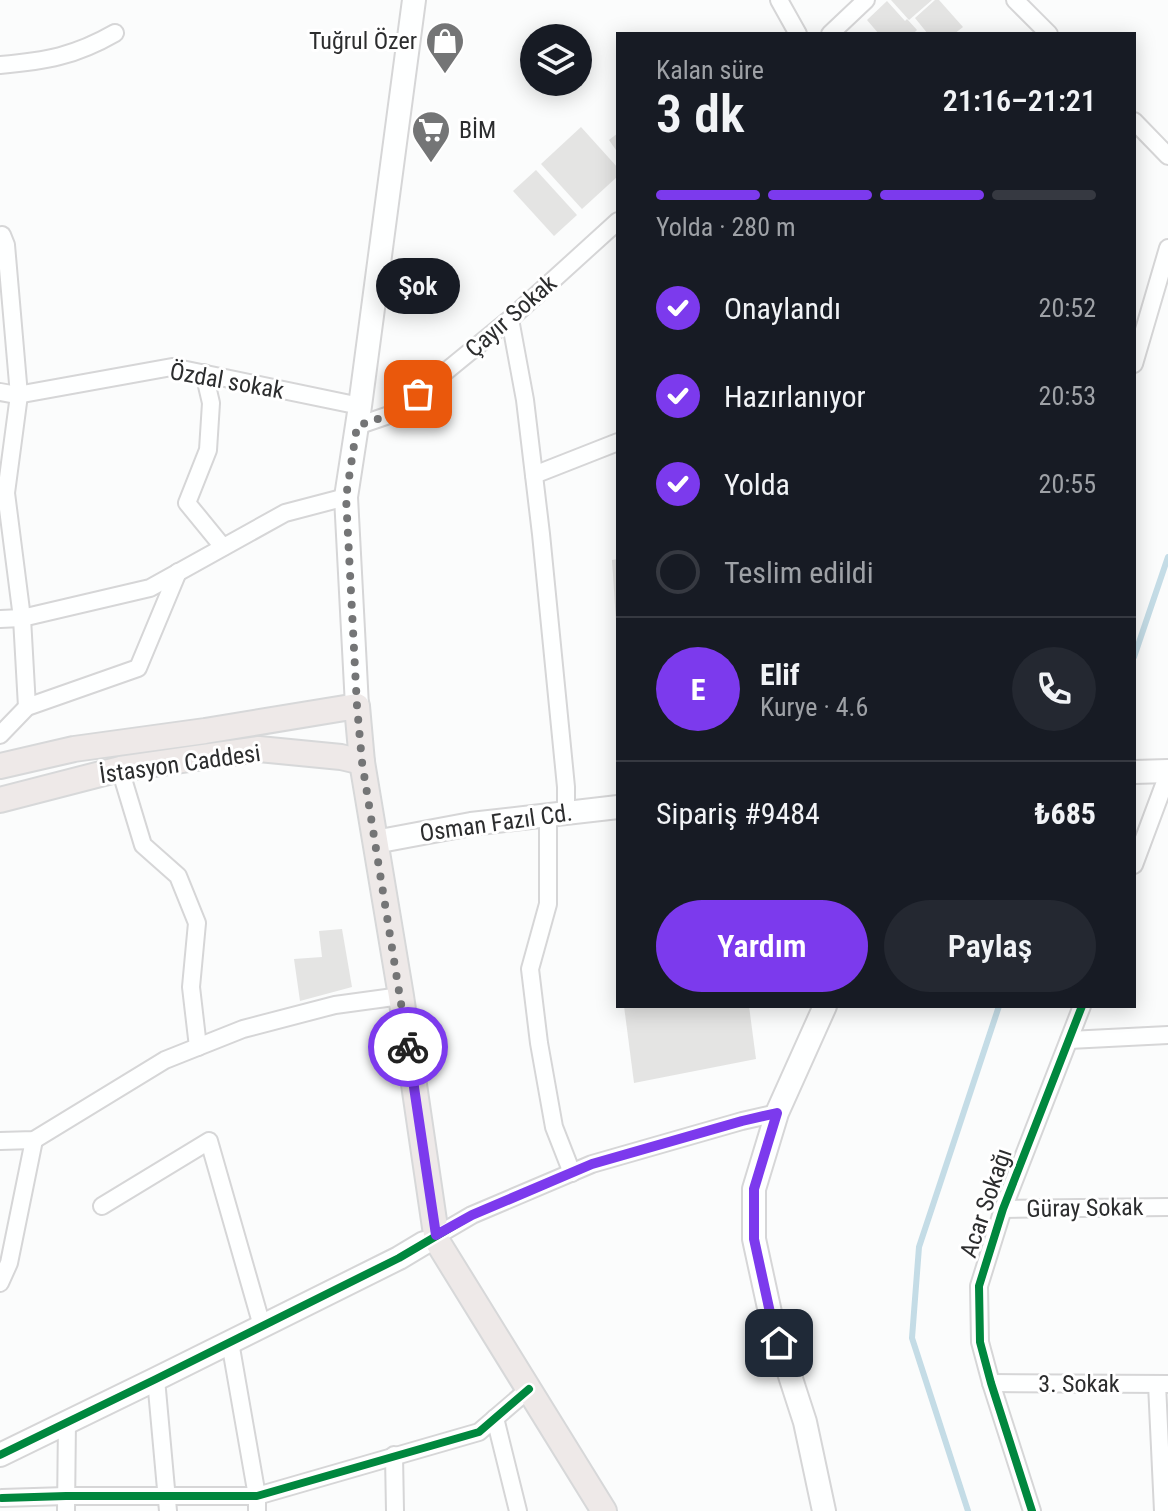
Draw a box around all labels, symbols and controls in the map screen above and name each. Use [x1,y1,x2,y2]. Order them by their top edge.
shop icon: Tuğrul Özer [424,20,466,75]
map controls [520,24,592,96]
button: layers [520,24,592,96]
place label: Tuğrul Özer [309,27,417,55]
text: Kalan süre [656,55,764,85]
text: 21:16–21:21 [943,83,1096,118]
text: 3 dk [656,84,744,145]
supermarket icon: BİM [410,109,452,164]
place label: BİM [459,116,496,144]
text: Yolda · 280 m [656,212,796,242]
callout: Şok [376,258,460,314]
street label: Çayır Sokak [460,269,562,363]
text: Şok [398,271,438,301]
icon: check [656,286,700,330]
text: Onaylandı [724,291,841,326]
text: 20:52 [1039,293,1096,323]
street label: Özdal sokak [168,357,286,405]
pin [384,360,452,428]
icon: bag [396,372,440,416]
icon: check [656,374,700,418]
text: Hazırlanıyor [724,379,866,414]
text: 20:53 [1039,381,1096,411]
icon: check [656,462,700,506]
text: Yolda [724,467,790,502]
text: 20:55 [1039,469,1096,499]
text: Teslim edildi [724,555,874,590]
button: phone [1012,647,1096,731]
text: Elif [760,657,800,692]
text: E [691,672,705,707]
text: Kurye · 4.6 [760,692,868,722]
street label: İstasyon Caddesi [98,739,262,789]
text: Sipariş #9484 [656,796,820,831]
text: ₺685 [1034,796,1096,831]
street label: Osman Fazıl Cd. [418,798,574,848]
button: Yardım [656,900,868,992]
button: Paylaş [884,900,1096,992]
courier [368,1007,448,1087]
icon: bike [386,1025,430,1069]
street label: Acar Sokağı [954,1145,1018,1261]
street label: Güray Sokak [1026,1193,1144,1223]
pin [745,1309,813,1377]
icon: home [757,1321,801,1365]
street label: 3. Sokak [1038,1370,1120,1398]

